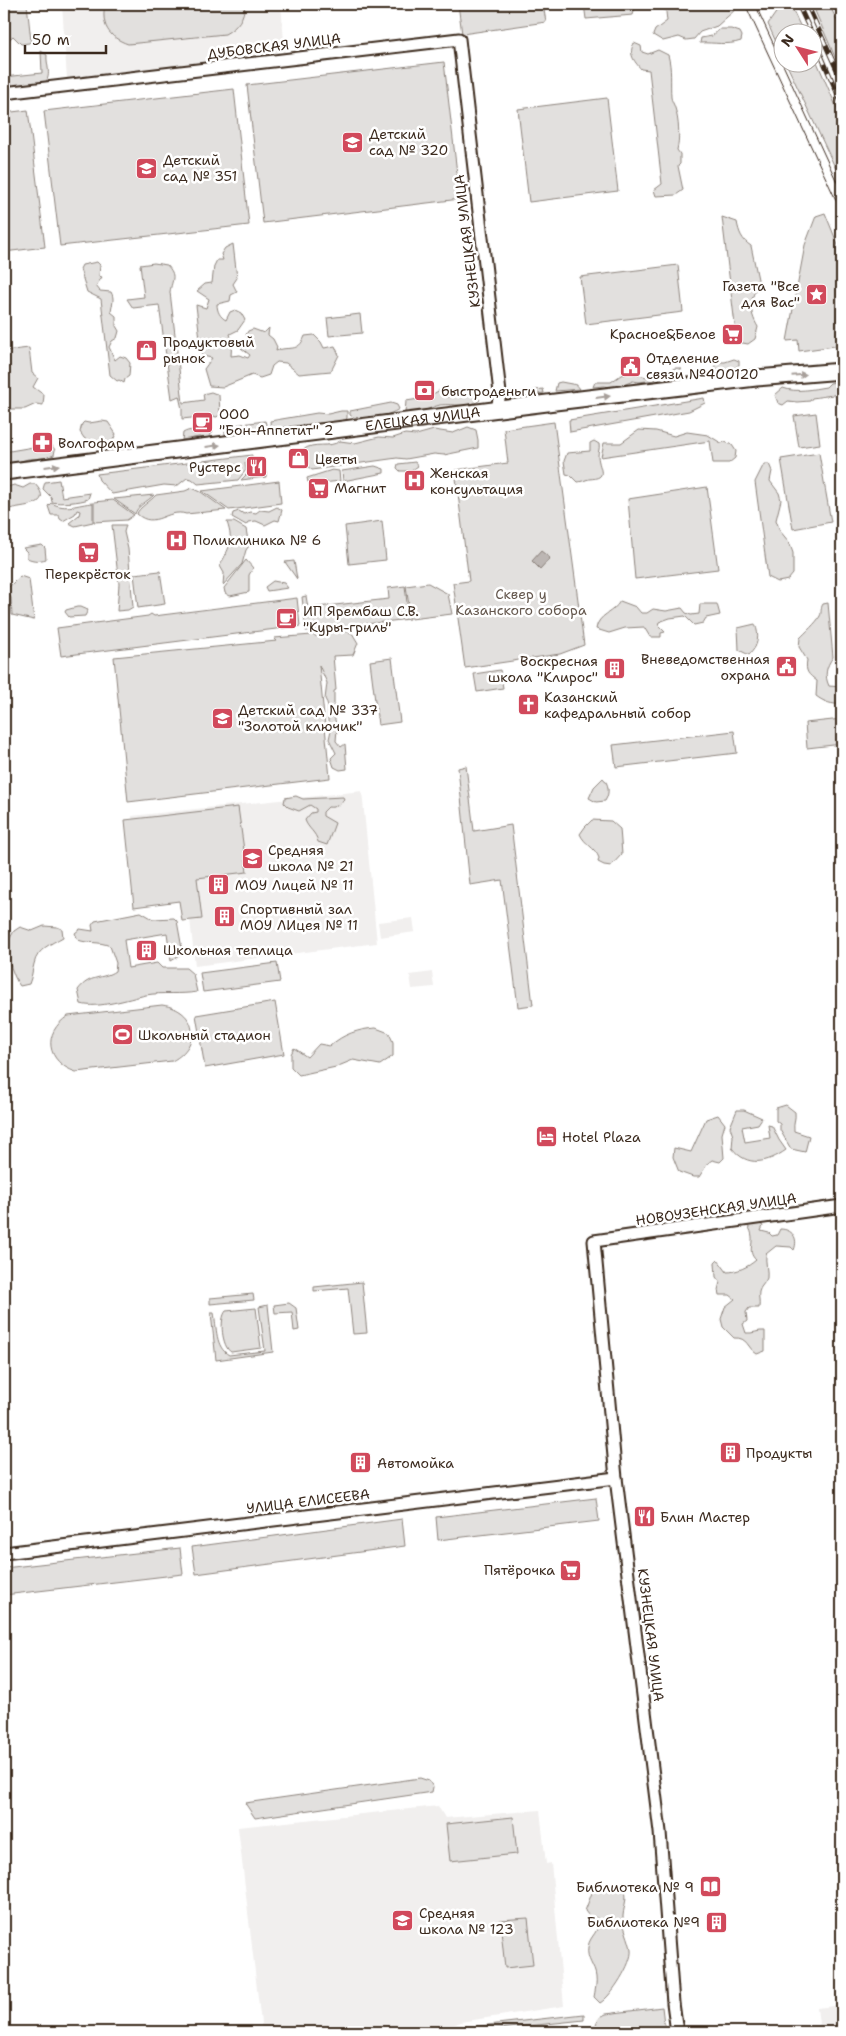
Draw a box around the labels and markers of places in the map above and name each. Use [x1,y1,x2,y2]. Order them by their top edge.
place label: Детский сад № 320 [369,125,448,159]
school or university icon: Детский сад № 320 [341,130,365,154]
place label: Детский сад № 351 [163,151,237,185]
school or university icon: Детский сад № 351 [135,156,159,180]
place label: Газета "Все для Вас" [722,277,800,311]
place icon: Газета "Все для Вас" [804,282,828,306]
supermarket icon: Красное&Белое [720,322,744,346]
place label: Красное&Белое [610,325,716,343]
place label: Продуктовый рынок [163,333,254,367]
shop icon: Продуктовый рынок [135,338,159,362]
place label: Отделение связи №400120 [646,349,759,383]
public building icon: Отделение связи №400120 [618,354,642,378]
bank icon: быстроденьги [413,379,437,403]
place label: быстроденьги [441,382,536,400]
place label: ООО "Бон-Аппетит" 2 [219,405,334,439]
cafe icon: ООО "Бон-Аппетит" 2 [191,410,215,434]
pharmacy icon: Волгофарм [30,431,54,455]
place label: Волгофарм [58,434,135,452]
shop icon: Цветы [287,447,311,471]
place label: Цветы [315,450,357,468]
restaurant icon: Рустерс [245,455,269,479]
place label: Рустерс [189,458,241,476]
place label: Женская консультация [430,464,523,498]
hospital icon: Женская консультация [402,469,426,493]
supermarket icon: Магнит [306,476,330,500]
place label: Магнит [334,479,387,497]
hospital icon: Поликлиника № 6 [165,528,189,552]
place label: Поликлиника № 6 [193,531,321,549]
supermarket icon: Перекрёсток [76,540,100,564]
place label: Перекрёсток [45,565,131,583]
place label: ИП Ярембаш С.В. "Куры-гриль" [303,602,419,636]
cafe icon: ИП Ярембаш С.В. "Куры-гриль" [275,607,299,631]
place label: Вневедомственная охрана [641,650,770,684]
place label: Воскресная школа "Клирос" [488,652,598,686]
public building icon: Вневедомственная охрана [774,655,798,679]
building icon: Воскресная школа "Клирос" [602,657,626,681]
place label: Казанский кафедральный собор [544,688,691,722]
church icon: Казанский кафедральный собор [516,693,540,717]
place label: Детский сад № 337 "Золотой ключик" [238,701,378,735]
school or university icon: Детский сад № 337 "Золотой ключик" [210,706,234,730]
place label: Средняя школа № 21 [268,841,354,875]
school or university icon: Средняя школа № 21 [240,846,264,870]
building icon: МОУ Лицей № 11 [207,873,231,897]
place label: МОУ Лицей № 11 [235,876,354,894]
place label: Спортивный зал МОУ ЛИцея № 11 [240,900,358,934]
building icon: Спортивный зал МОУ ЛИцея № 11 [212,905,236,929]
building icon: Школьная теплица [135,938,159,962]
place label: Школьная теплица [163,941,293,959]
sports icon: Школьный стадион [110,1023,134,1047]
place label: Школьный стадион [138,1026,271,1044]
hotel icon: Hotel Plaza [534,1125,558,1149]
place label: Hotel Plaza [562,1128,641,1146]
building icon: Продукты [718,1441,742,1465]
place label: Продукты [746,1444,813,1462]
building icon: Автомойка [349,1451,373,1475]
place label: Автомойка [377,1454,454,1472]
restaurant icon: Блин Мастер [632,1505,656,1529]
place label: Блин Мастер [660,1508,750,1526]
supermarket icon: Пятёрочка [559,1558,583,1582]
place label: Пятёрочка [484,1561,555,1579]
library icon: Библиотека № 9 [698,1875,722,1899]
place label: Библиотека № 9 [576,1878,694,1896]
place label: Средняя школа № 123 [419,1904,514,1938]
school or university icon: Средняя школа № 123 [391,1909,415,1933]
building icon: Библиотека №9 [704,1910,728,1934]
place label: Библиотека №9 [587,1913,700,1931]

